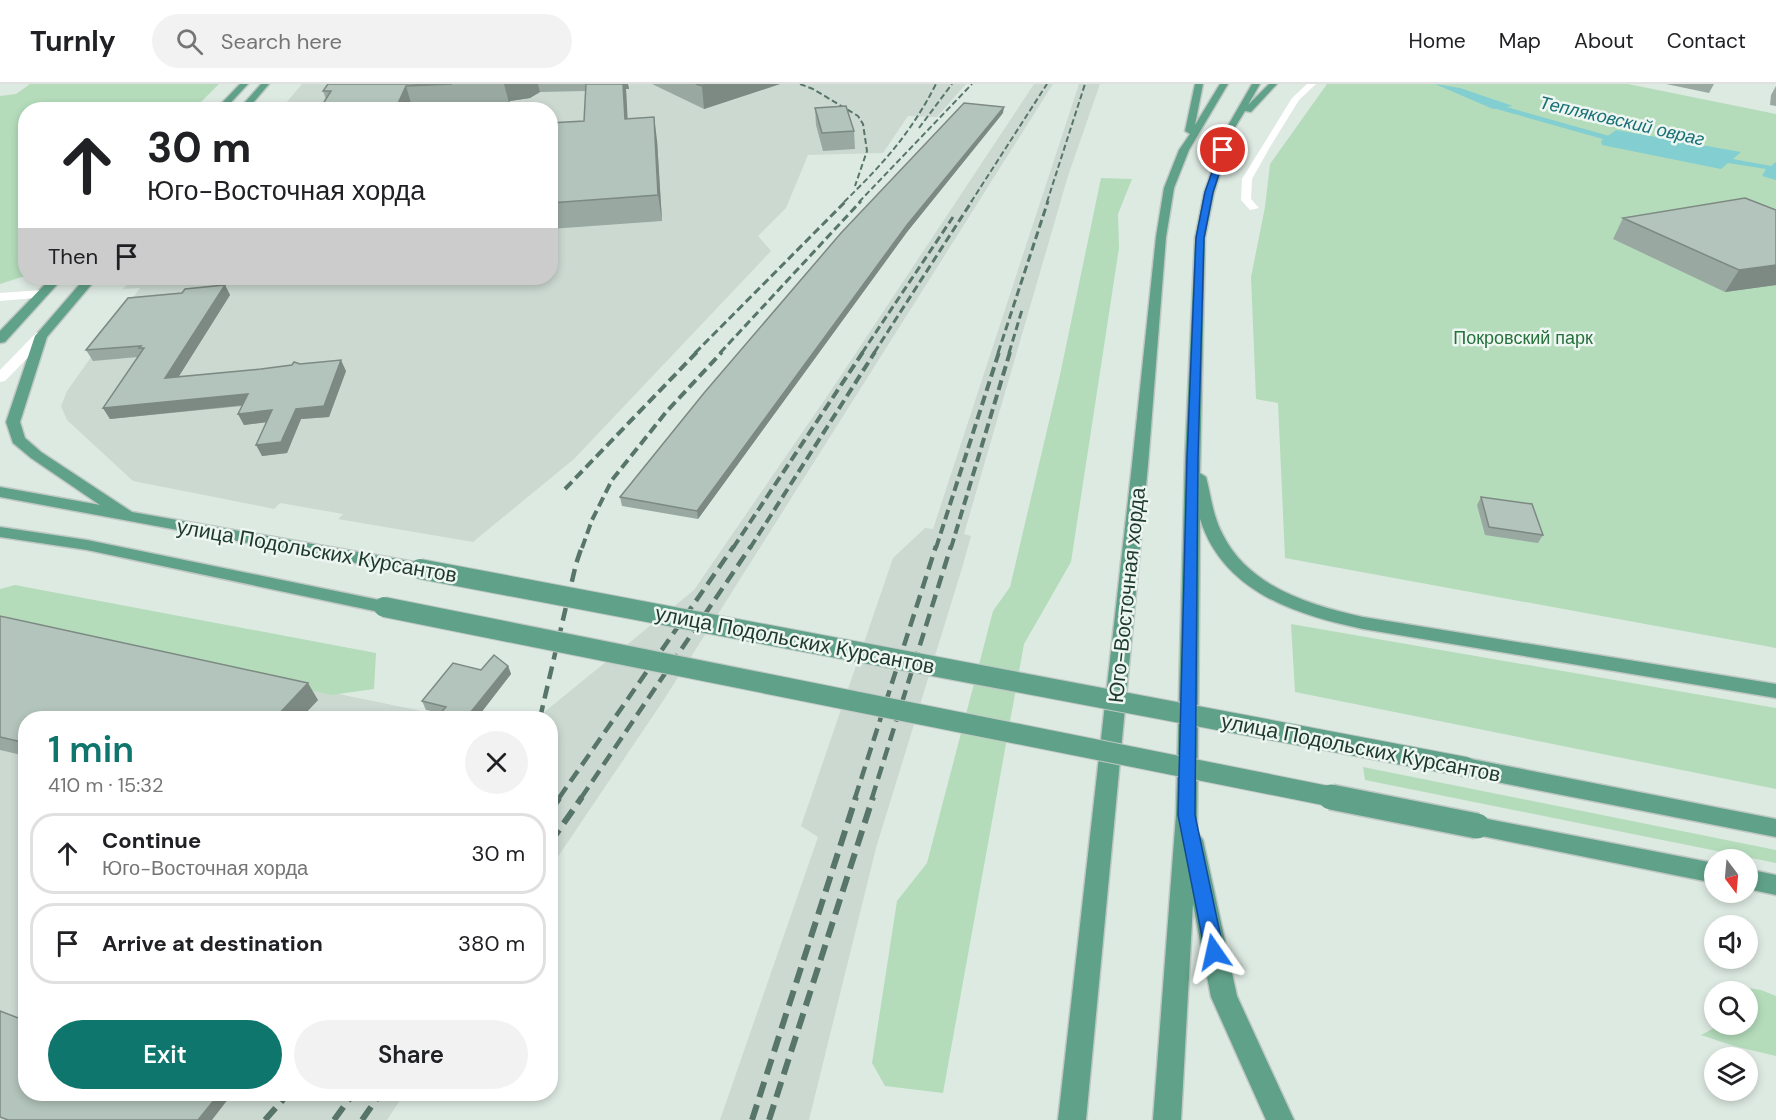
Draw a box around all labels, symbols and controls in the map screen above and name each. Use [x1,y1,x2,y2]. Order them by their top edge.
search box [152,14,572,68]
text: Turnly [30,23,116,60]
icon: search [173,25,206,58]
text: Search here [221,27,342,56]
text: Home [1408,27,1466,55]
text: Map [1499,27,1541,55]
text: About [1574,27,1634,55]
text: Contact [1667,27,1746,55]
water label: Тепляковский овраг [1537,90,1707,152]
text: 30 m [147,120,251,175]
pin [1197,124,1248,175]
icon: ahead [48,126,126,204]
icon: arrive [1206,133,1239,166]
text: Юго-Восточная хорда [147,173,425,208]
icon: arrive [110,240,143,273]
text: Then [48,242,98,271]
park label: Покровский парк [1453,326,1593,350]
street label: Юго-Восточная хорда [1102,486,1152,704]
street label: улица Подольских Курсантов [175,513,459,589]
street label: улица Подольских Курсантов [653,599,937,681]
street label: улица Подольских Курсантов [1219,707,1503,789]
text: 1 min [48,726,134,773]
button: close [465,731,528,794]
text: 410 m · 15:32 [48,772,164,798]
text: Continue [102,826,201,855]
icon: ahead [51,837,84,870]
text: 30 m [471,839,525,868]
north arrow [1704,849,1758,903]
map controls [1704,849,1758,1101]
text: Юго-Восточная хорда [102,855,308,881]
button: sound [1704,915,1758,969]
position arrow [1182,920,1246,984]
icon: arrive [51,927,84,960]
text: Arrive at destination [102,929,323,958]
text: 380 m [458,929,525,958]
button: search [1704,981,1758,1035]
button: Exit [48,1020,282,1089]
button: Share [294,1020,528,1089]
button: layers [1704,1047,1758,1101]

